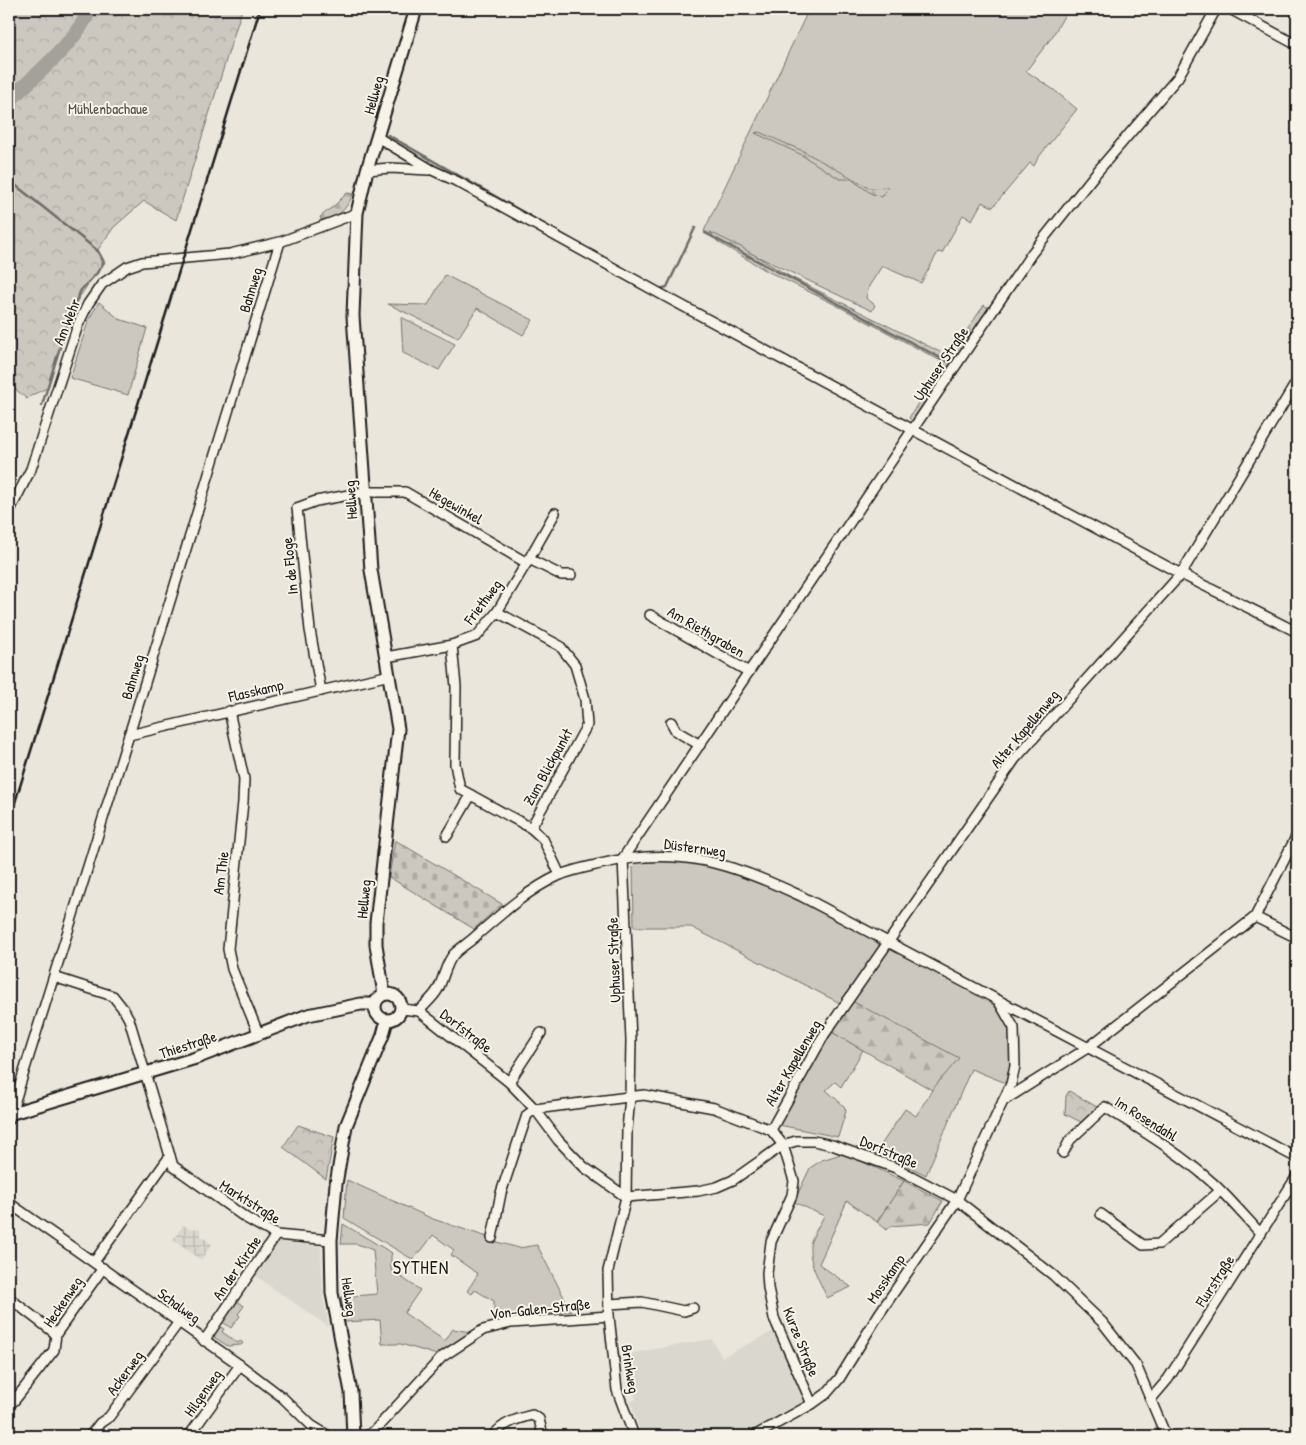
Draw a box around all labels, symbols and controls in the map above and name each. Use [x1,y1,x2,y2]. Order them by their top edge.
street label: Hellweg [358,73,389,117]
park label: Mühlenbachaue [68,98,148,119]
street label: Bahnweg [234,264,267,315]
street label: Am Wehr [48,295,85,348]
street label: Uphuser Straße [908,322,973,405]
street label: Hellweg [339,480,362,520]
street label: Hegewinkel [425,482,487,529]
street label: In de Floge [276,536,303,596]
street label: Friethweg [458,574,507,629]
street label: Am Riethgraben [664,601,749,662]
street label: Bahnweg [116,651,149,702]
street label: Flasskamp [225,674,286,707]
street label: Alter Kapellenweg [986,685,1064,772]
street label: Zum Blickpunkt [518,724,578,809]
street label: Düsternweg [663,833,728,862]
street label: Am Thie [207,850,234,896]
street label: Hellweg [351,878,376,919]
street label: Uphuser Straße [602,917,625,1003]
street label: Dorfstraße [436,1004,497,1058]
street label: Alter Kapellenweg [759,1015,826,1110]
street label: Thiestraße [156,1025,219,1064]
street label: Im Rosendahl [1111,1091,1182,1146]
street label: Dorfstraße [857,1130,921,1173]
street label: Marktstraße [216,1175,285,1229]
street label: An der Kirche [207,1231,266,1304]
street label: Mosskamp [861,1249,910,1307]
street label: Flurstraße [1189,1251,1239,1312]
district label: SYTHEN [393,1255,449,1280]
street label: Heckenweg [38,1272,88,1331]
street label: Hellweg [336,1276,363,1318]
street label: Schalweg [154,1283,205,1329]
street label: Von-Galen-Straße [489,1293,591,1324]
street label: Kurze Straße [778,1304,825,1380]
street label: Brinkweg [616,1343,645,1395]
street label: Ackerweg [101,1346,148,1399]
street label: Hilgenweg [179,1365,227,1421]

